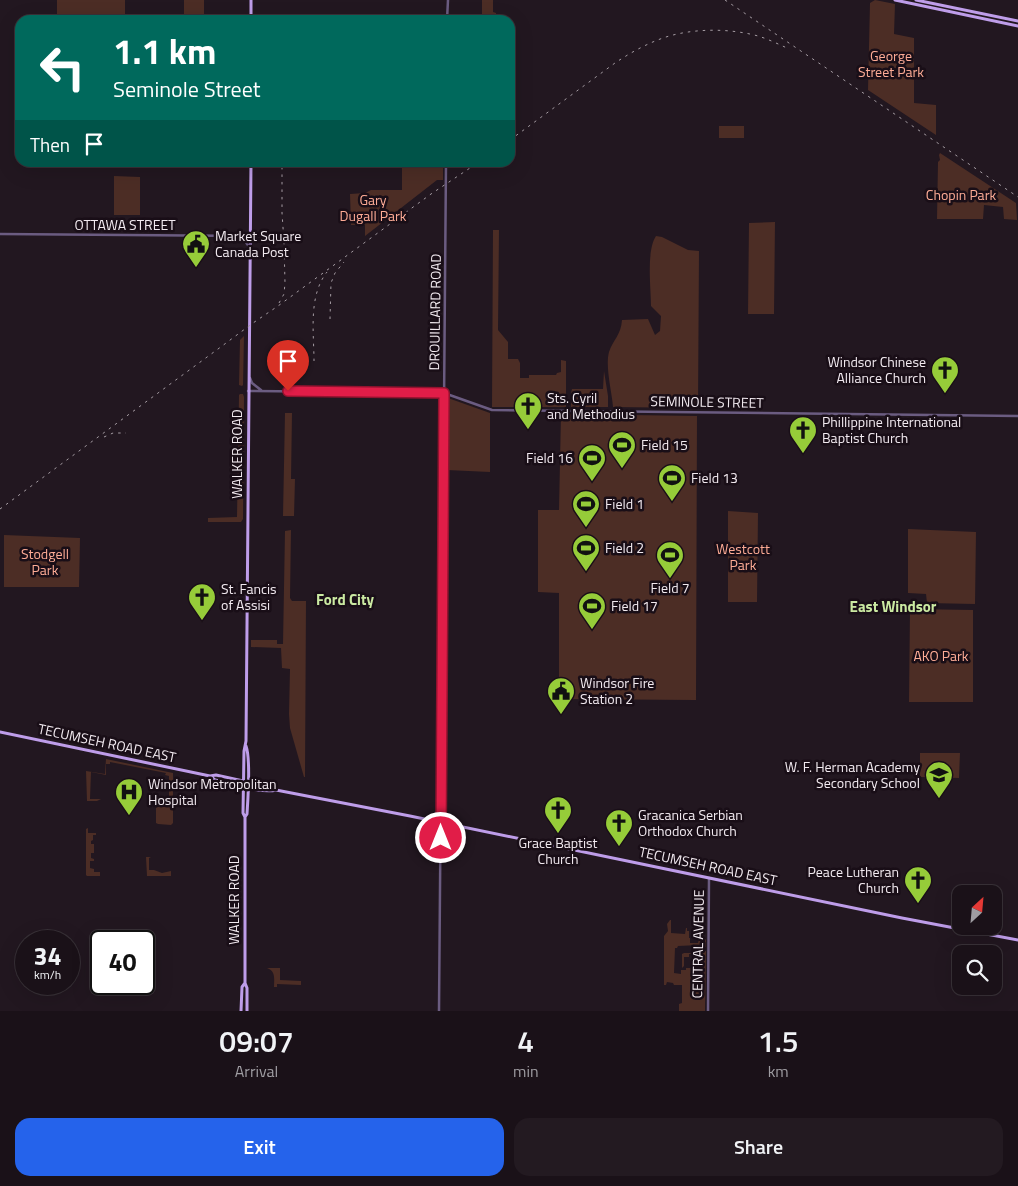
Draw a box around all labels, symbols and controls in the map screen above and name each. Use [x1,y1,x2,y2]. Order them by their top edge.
text: 1.1 km [113,24,216,78]
icon: left [30,35,95,100]
park label: George Street Park [858,45,924,82]
text: Seminole Street [113,72,260,106]
text: Then [30,130,70,159]
icon: arrive [80,130,108,158]
park label: Chopin Park [926,184,996,205]
park label: Gary Dugall Park [339,189,407,226]
street label: OTTAWA STREET [74,214,176,235]
place label: Market Square Canada Post [215,225,301,262]
public building icon: Market Square Canada Post [181,229,211,268]
street label: DROUILLARD ROAD [423,253,446,371]
pin [267,340,309,391]
icon: arrive [274,347,302,375]
place label: Windsor Chinese Alliance Church [827,351,926,388]
church icon: Windsor Chinese Alliance Church [930,355,960,394]
place label: Sts. Cyril and Methodius [547,387,635,424]
street label: SEMINOLE STREET [650,390,764,413]
church icon: Sts. Cyril and Methodius [513,391,543,430]
street label: WALKER ROAD [226,409,247,499]
place label: Phillippine International Baptist Church [822,411,961,448]
church icon: Phillippine International Baptist Church [788,415,818,454]
sports icon: Field 15 [607,430,637,469]
place label: Field 15 [641,434,688,455]
sports icon: Field 16 [577,443,607,482]
place label: Field 16 [526,447,573,468]
sports icon: Field 13 [657,463,687,502]
place label: Field 13 [691,467,738,488]
sports icon: Field 1 [571,489,601,528]
place label: Field 1 [605,493,644,514]
sports icon: Field 2 [571,533,601,572]
place label: Field 2 [605,537,644,558]
park label: Westcott Park [716,538,770,575]
sports icon: Field 7 [655,540,685,579]
park label: Stodgell Park [21,543,69,580]
place label: Field 7 [650,577,690,598]
place label: St. Fancis of Assisi [221,578,277,615]
church icon: St. Fancis of Assisi [187,582,217,621]
district label: Ford City [316,588,374,611]
sports icon: Field 17 [577,591,607,630]
place label: Field 17 [611,595,658,616]
district label: East Windsor [850,595,937,618]
park label: AKO Park [913,645,969,666]
place label: Windsor Fire Station 2 [580,672,654,709]
public building icon: Windsor Fire Station 2 [546,676,576,715]
street label: TECUMSEH ROAD EAST [36,718,179,768]
place label: W. F. Herman Academy Secondary School [785,756,920,793]
school or university icon: W. F. Herman Academy Secondary School [924,760,954,799]
place label: Windsor Metropolitan Hospital [148,773,276,810]
hospital icon: Windsor Metropolitan Hospital [114,777,144,816]
church icon: Grace Baptist Church [543,795,573,834]
place label: Gracanica Serbian Orthodox Church [638,804,743,841]
church icon: Gracanica Serbian Orthodox Church [604,808,634,847]
position arrow [414,811,466,863]
place label: Grace Baptist Church [518,832,598,869]
street label: TECUMSEH ROAD EAST [637,841,780,891]
street label: WALKER ROAD [223,855,244,945]
place label: Peace Lutheran Church [808,861,899,898]
church icon: Peace Lutheran Church [903,865,933,904]
north arrow [952,885,1002,935]
map controls [952,885,1002,995]
street label: CENTRAL AVENUE [686,889,709,999]
speed limit sign: 40 [90,930,155,995]
text: 34 [33,937,62,975]
button: search [952,945,1002,995]
text: km/h [34,965,61,984]
text: 09:07 [219,1018,294,1064]
text: 4 [517,1018,534,1064]
text: 1.5 [758,1018,799,1064]
text: Arrival [235,1059,278,1083]
text: min [513,1059,539,1083]
text: km [768,1059,789,1083]
button: Exit [15,1118,504,1176]
button: Share [514,1118,1003,1176]

